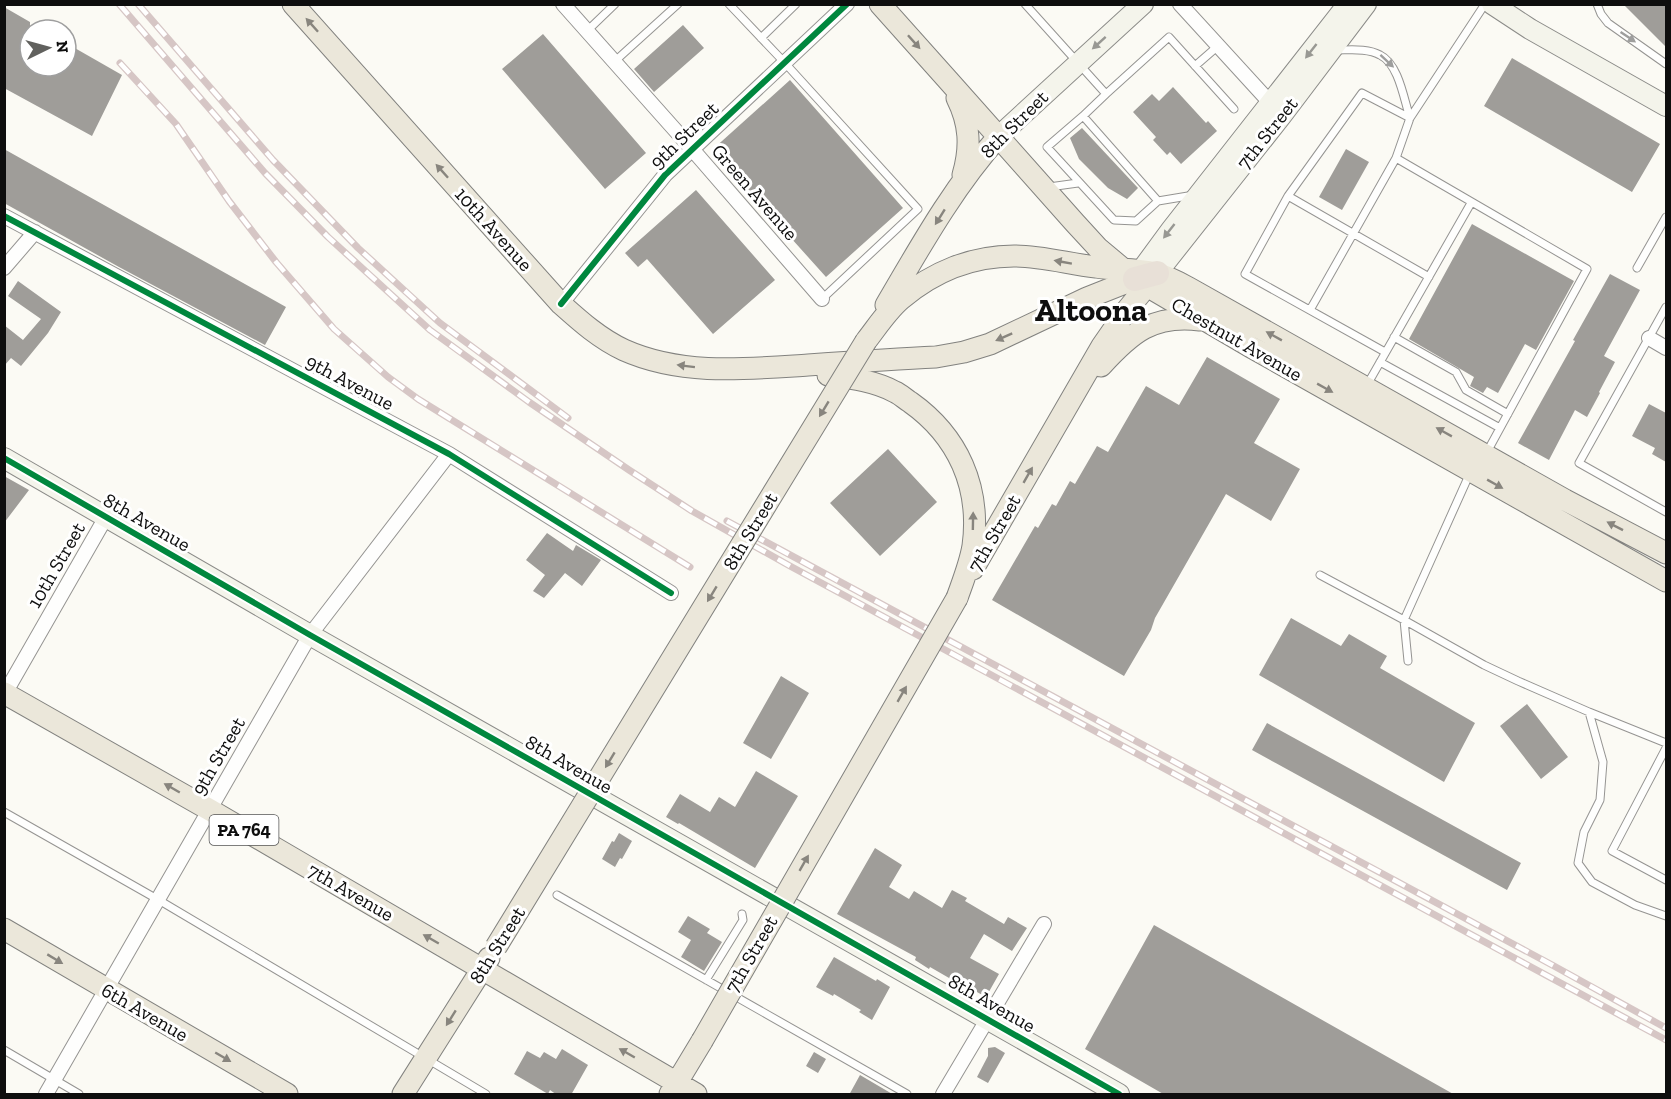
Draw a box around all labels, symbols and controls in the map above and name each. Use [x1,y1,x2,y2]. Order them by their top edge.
north arrow [18,18,78,78]
one-way arrow [305,18,319,33]
one-way arrow [1620,31,1636,43]
one-way arrow [907,34,921,49]
one-way arrow [1092,36,1107,49]
text: N [52,40,72,54]
one-way arrow [1306,43,1318,58]
one-way arrow [1379,54,1393,68]
street label: 8th Street [975,85,1053,163]
street label: 7th Street [1231,92,1303,174]
street label: 9th Street [645,96,724,174]
street label: Green Avenue [707,139,803,245]
one-way arrow [436,164,449,179]
street label: 10th Avenue [450,182,538,276]
one-way arrow [934,209,945,226]
one-way arrow [1164,224,1176,239]
one-way arrow [1053,257,1072,266]
district label: Altoona [1035,291,1147,329]
street label: Chestnut Avenue [1167,292,1307,386]
one-way arrow [1265,331,1282,341]
one-way arrow [995,332,1013,342]
street label: 9th Avenue [302,349,398,415]
one-way arrow [676,361,695,370]
one-way arrow [1316,383,1333,393]
one-way arrow [819,401,830,417]
one-way arrow [1436,426,1452,437]
one-way arrow [1023,467,1034,483]
one-way arrow [1486,479,1503,489]
street label: 8th Avenue [99,487,195,557]
street label: 8th Street [717,487,783,574]
street label: 7th Street [962,490,1026,576]
one-way arrow [968,512,978,531]
street label: 10th Street [22,517,90,612]
one-way arrow [1606,521,1623,530]
one-way arrow [706,586,717,602]
one-way arrow [896,686,907,702]
street label: 9th Street [186,712,250,799]
street label: 8th Avenue [521,729,617,799]
one-way arrow [605,752,616,768]
one-way arrow [164,783,180,794]
road number: PA 764 [210,815,278,845]
one-way arrow [799,855,810,871]
street label: 7th Avenue [304,858,398,926]
street label: 8th Street [464,902,530,988]
street label: 7th Street [719,911,783,997]
one-way arrow [422,934,439,944]
one-way arrow [47,953,63,964]
street label: 8th Avenue [944,968,1040,1038]
street label: 6th Avenue [97,978,193,1046]
one-way arrow [445,1010,456,1026]
one-way arrow [618,1049,635,1059]
one-way arrow [215,1052,231,1063]

